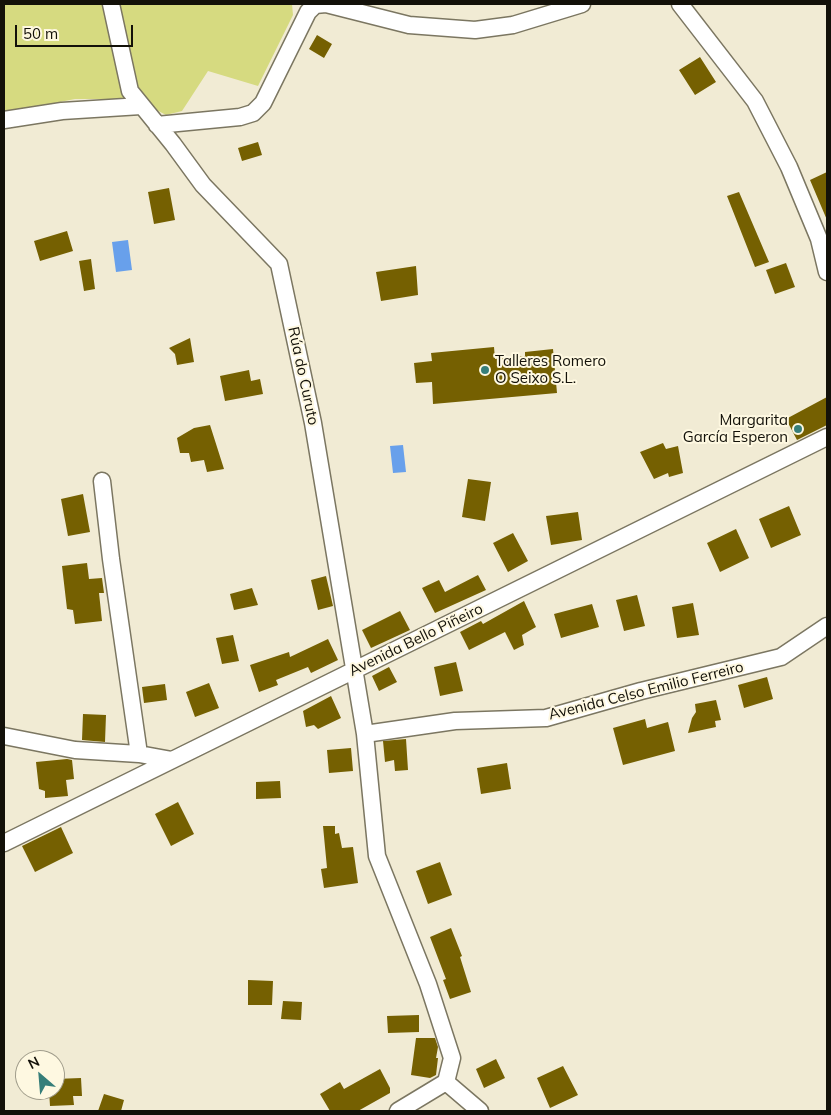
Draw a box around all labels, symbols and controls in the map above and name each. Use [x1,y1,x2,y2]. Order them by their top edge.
scale bar [18,15,135,47]
text: 50 m [23,24,58,43]
street label: Rúa do Curuto [284,325,322,427]
place label: Talleres Romero O Seixo S.L. [495,352,606,387]
marker: Talleres Romero O Seixo S.L. [479,364,491,376]
place label: Margarita García Esperon [683,411,788,446]
marker: Margarita García Esperon [792,423,804,435]
street label: Avenida Bello Piñeiro [346,600,486,680]
street label: Avenida Celso Emilio Ferreiro [547,658,745,724]
north arrow [15,1050,65,1100]
text: N [25,1052,42,1073]

